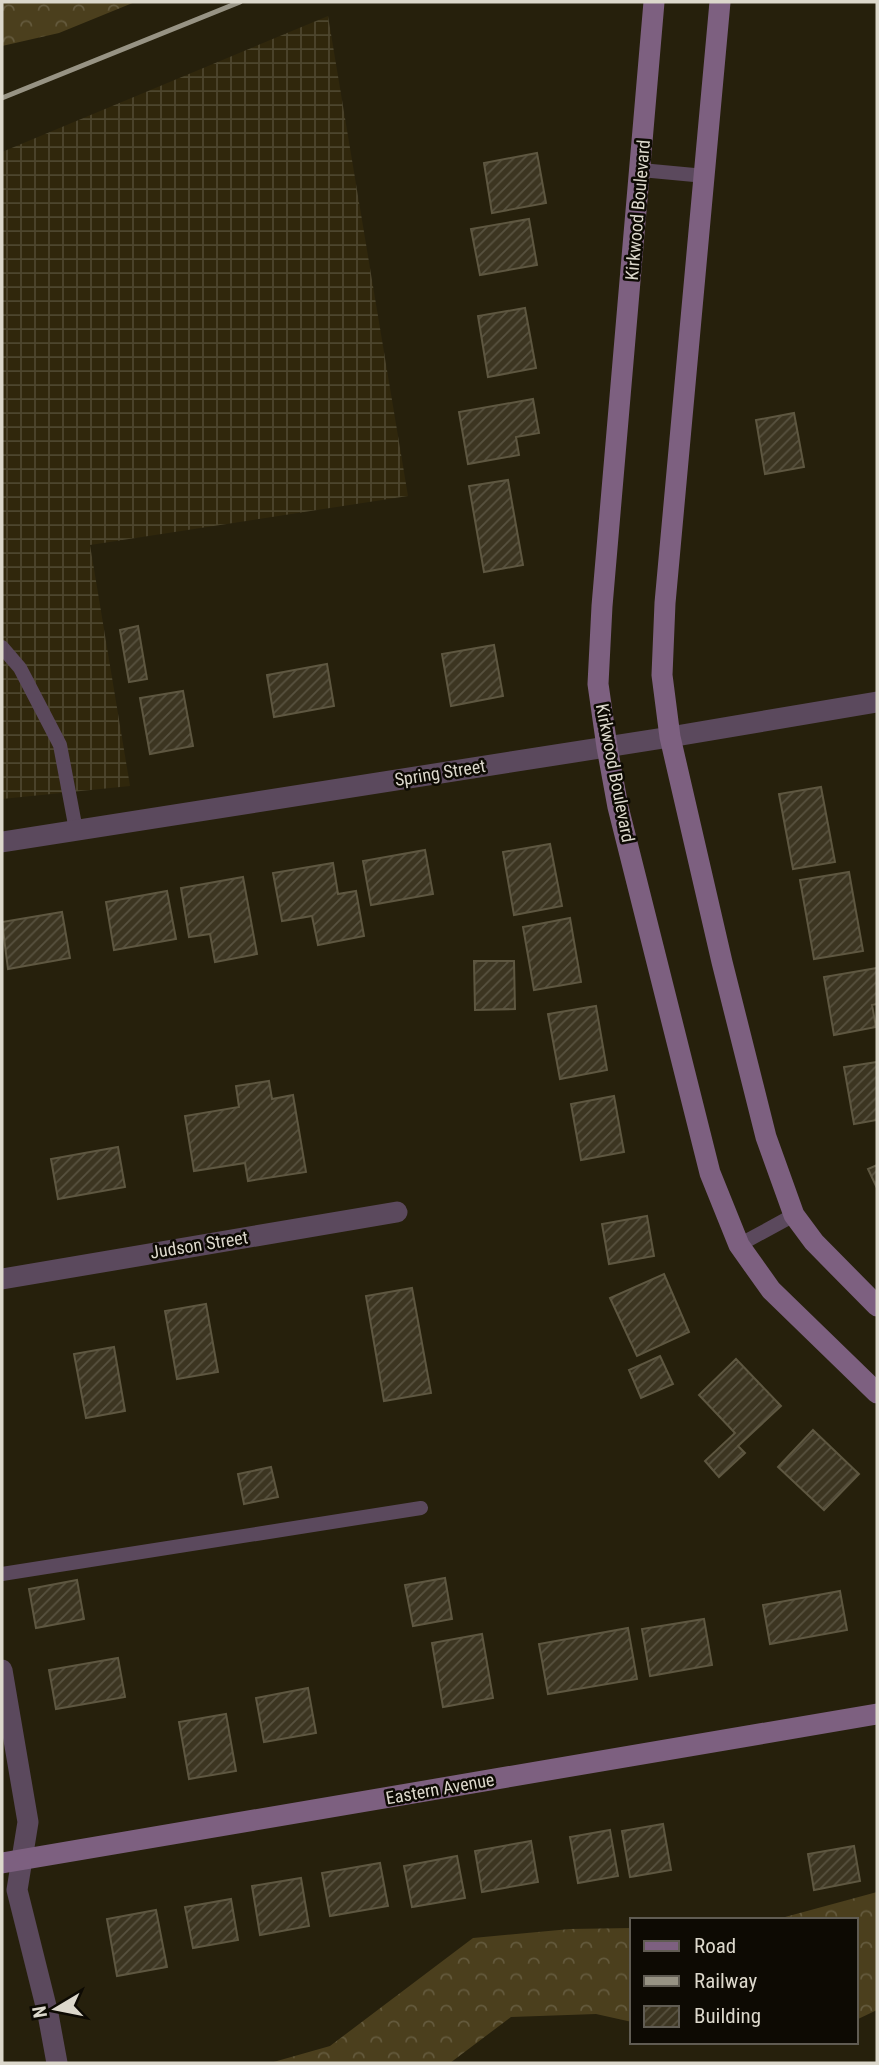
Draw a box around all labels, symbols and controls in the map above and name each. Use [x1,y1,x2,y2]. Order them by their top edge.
street label: Kirkwood Boulevard [621,139,654,281]
street label: Kirkwood Boulevard [592,702,639,844]
street label: Spring Street [393,755,487,790]
street label: Judson Street [149,1226,249,1263]
street label: Eastern Avenue [384,1769,496,1808]
legend [630,1918,858,2044]
text: Road [694,1934,736,1958]
text: Railway [694,1969,757,1993]
north arrow [21,1974,91,2044]
text: N [27,2004,52,2020]
text: Building [694,2004,761,2028]

